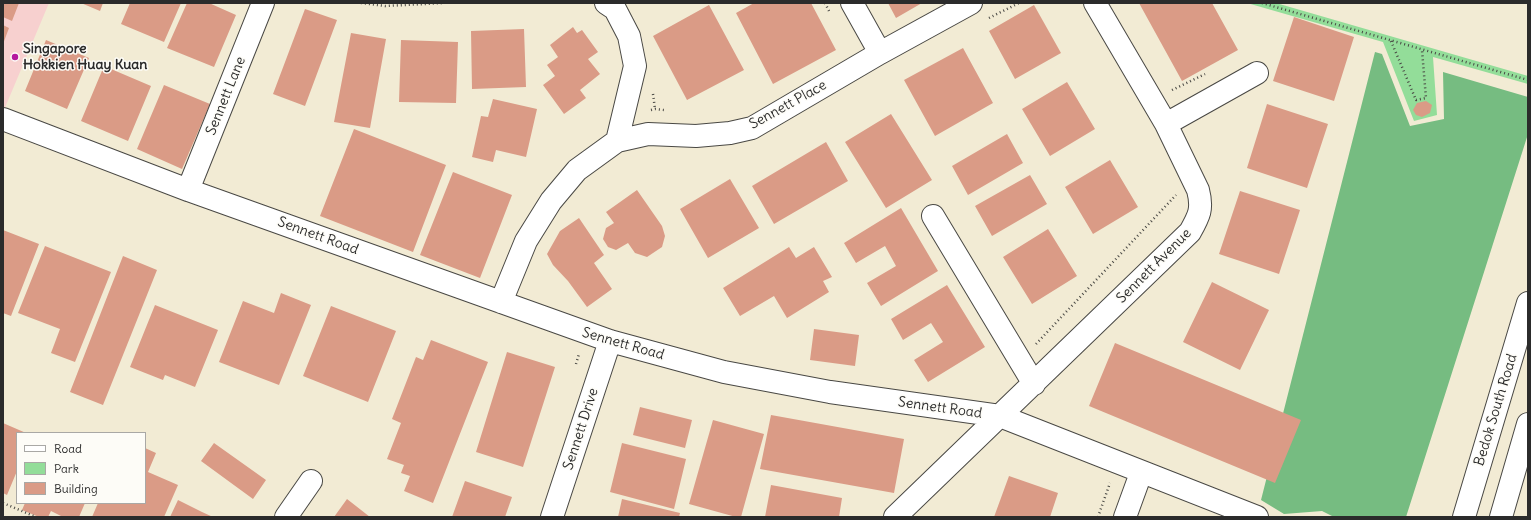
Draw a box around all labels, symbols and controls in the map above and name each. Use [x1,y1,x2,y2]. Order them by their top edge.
place label: Singapore Hokkien Huay Kuan [23,41,147,74]
marker: Singapore Hokkien Huay Kuan [10,52,20,62]
street label: Sennett Lane [203,54,249,138]
street label: Sennett Place [746,77,830,133]
street label: Sennett Road [275,214,361,258]
street label: Sennett Avenue [1113,225,1195,307]
street label: Sennett Road [580,324,666,364]
street label: Bedok South Road [1471,352,1521,468]
street label: Sennett Drive [560,386,602,472]
street label: Sennett Road [897,394,983,422]
legend [16,432,146,504]
text: Road [54,441,82,456]
text: Park [54,461,79,476]
text: Building [54,481,98,496]

